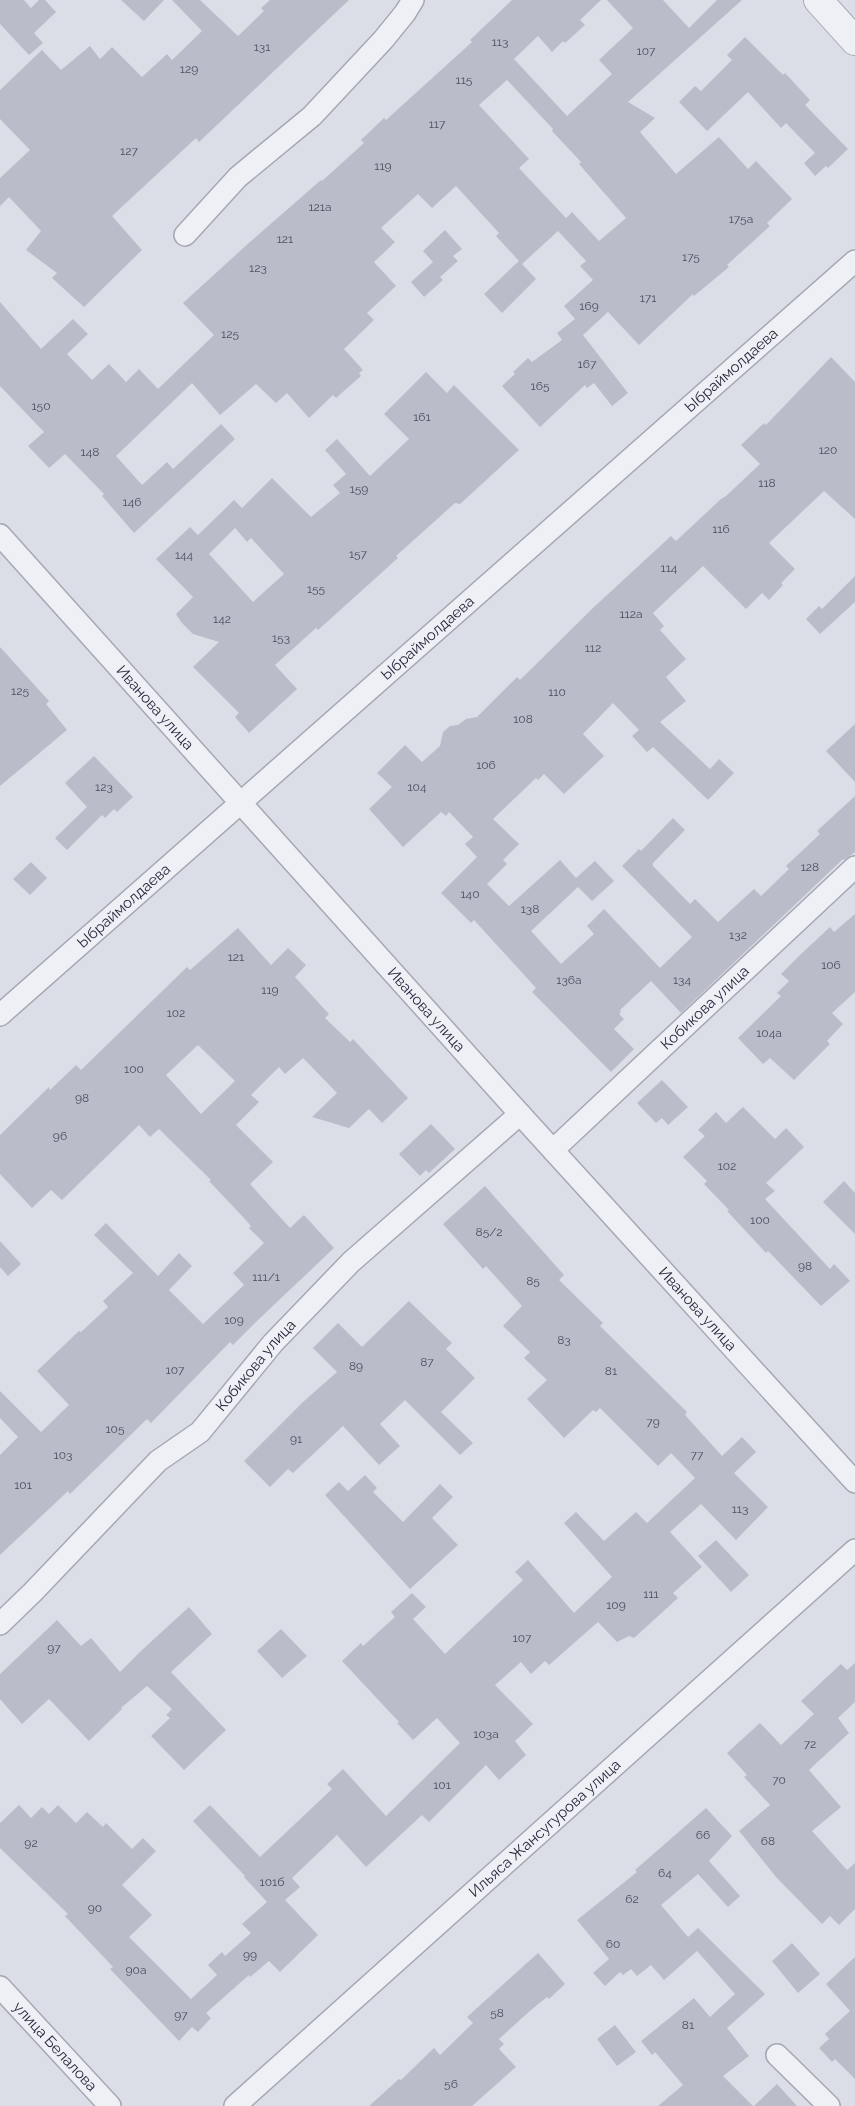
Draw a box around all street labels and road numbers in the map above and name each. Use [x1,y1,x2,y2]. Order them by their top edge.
street label: Ыбраймолдаева [681,324,782,416]
street label: Ыбраймолдаева [377,592,478,684]
street label: Иванова улица [112,662,198,754]
street label: Ыбраймолдаева [73,860,174,952]
street label: Кобикова улица [657,962,753,1053]
street label: Иванова улица [384,964,469,1056]
street label: Иванова улица [655,1263,740,1355]
street label: Кобикова улица [212,1316,300,1415]
street label: Ильяса Жансугурова улица [465,1756,624,1901]
street label: улица Белалова [9,1998,101,2095]

